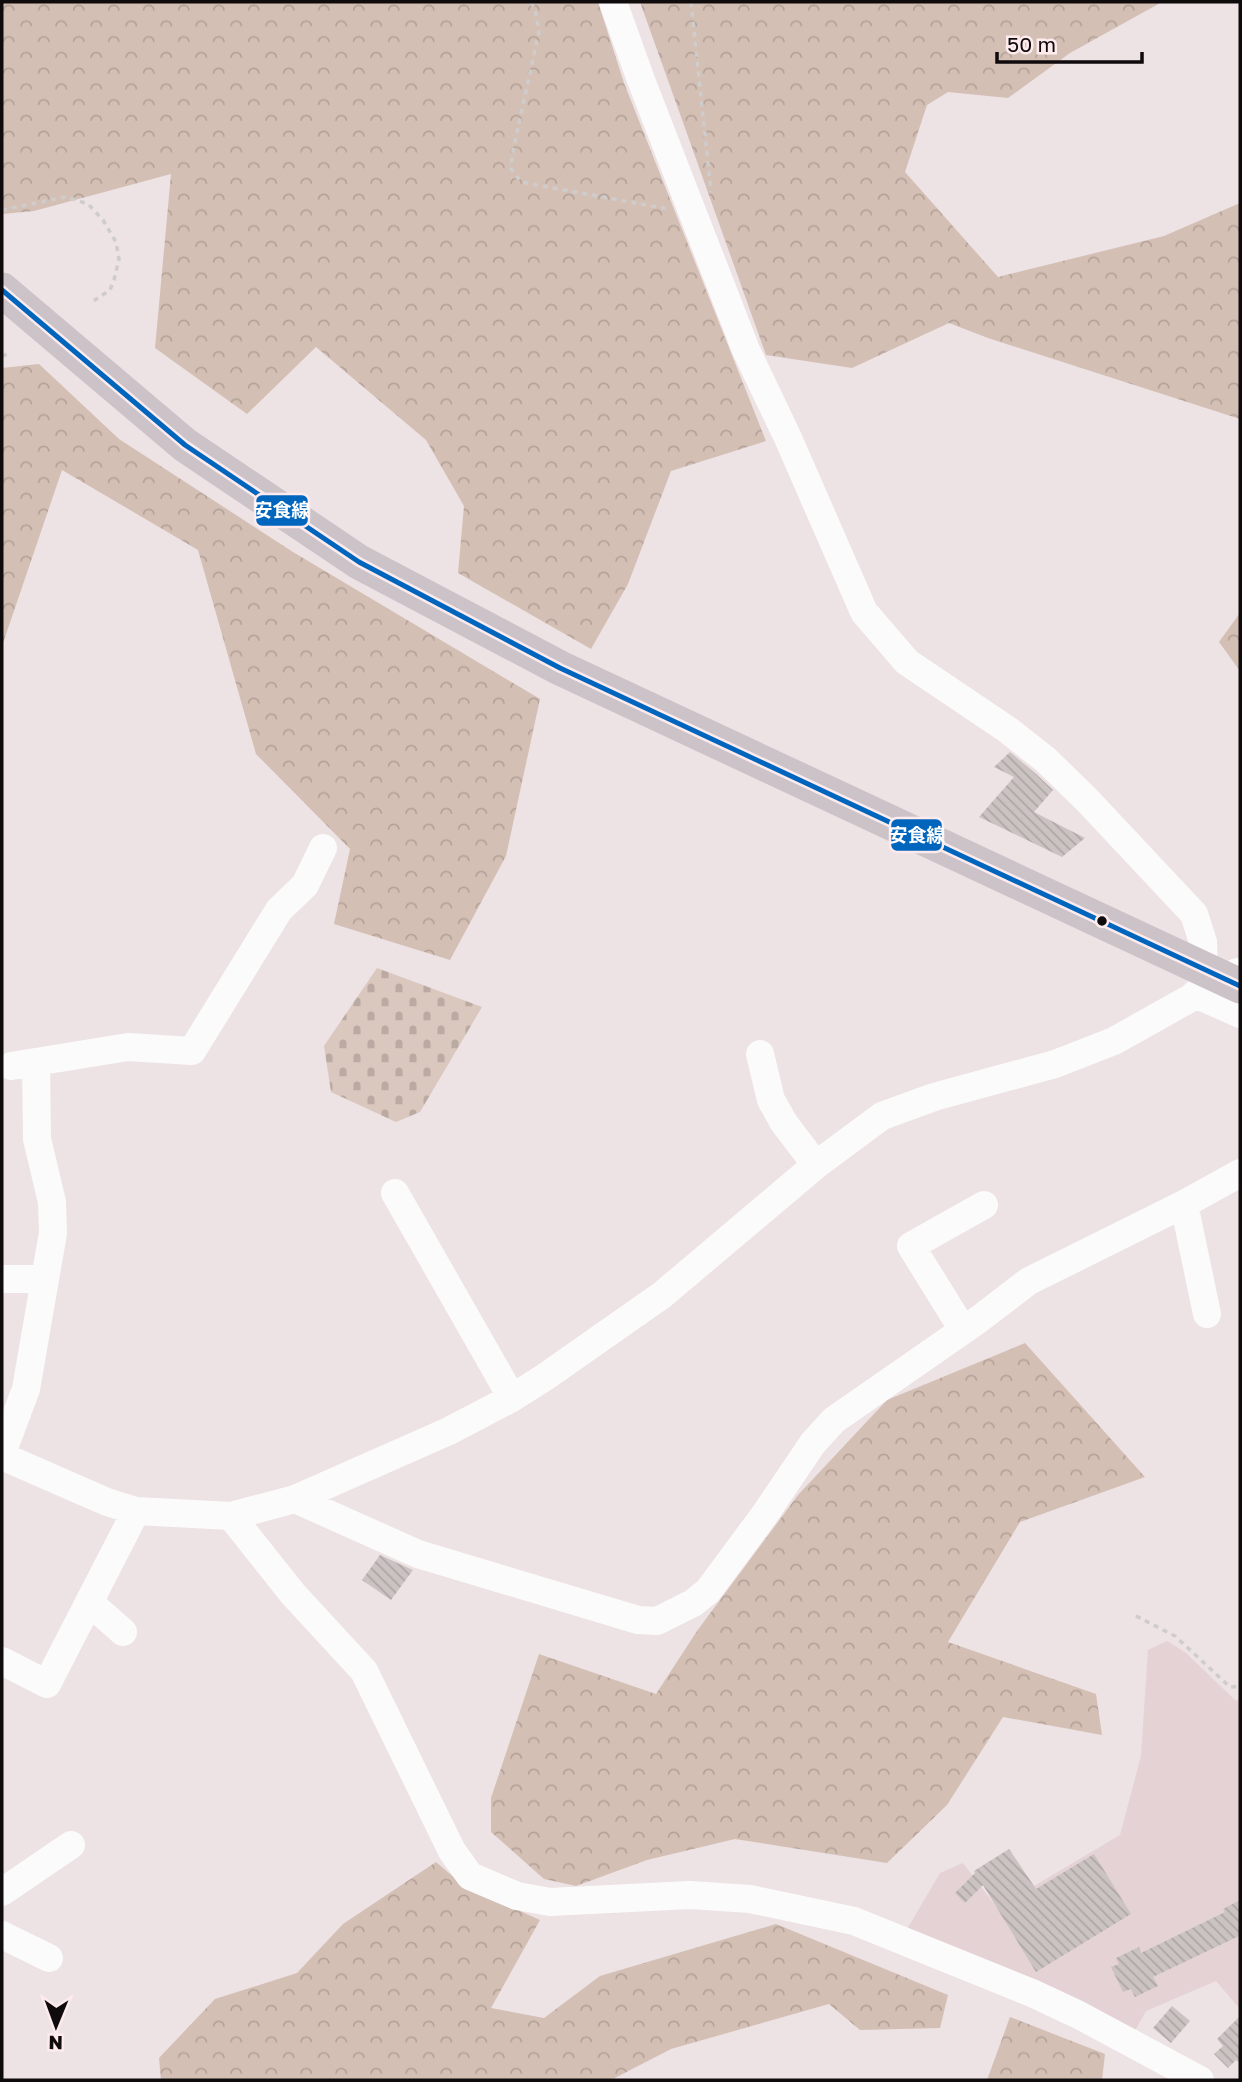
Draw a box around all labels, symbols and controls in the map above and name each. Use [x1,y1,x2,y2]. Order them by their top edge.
scale bar [997,21,1142,65]
text: 50 m [1007,31,1056,57]
line badge: 安食線 [255,494,309,527]
text: 安食線 [253,498,311,521]
line badge: 安食線 [890,818,943,852]
text: 安食線 [888,823,946,846]
unlabelled marker [1095,914,1109,928]
north arrow [21,1991,91,2061]
text: N [48,2032,63,2055]

